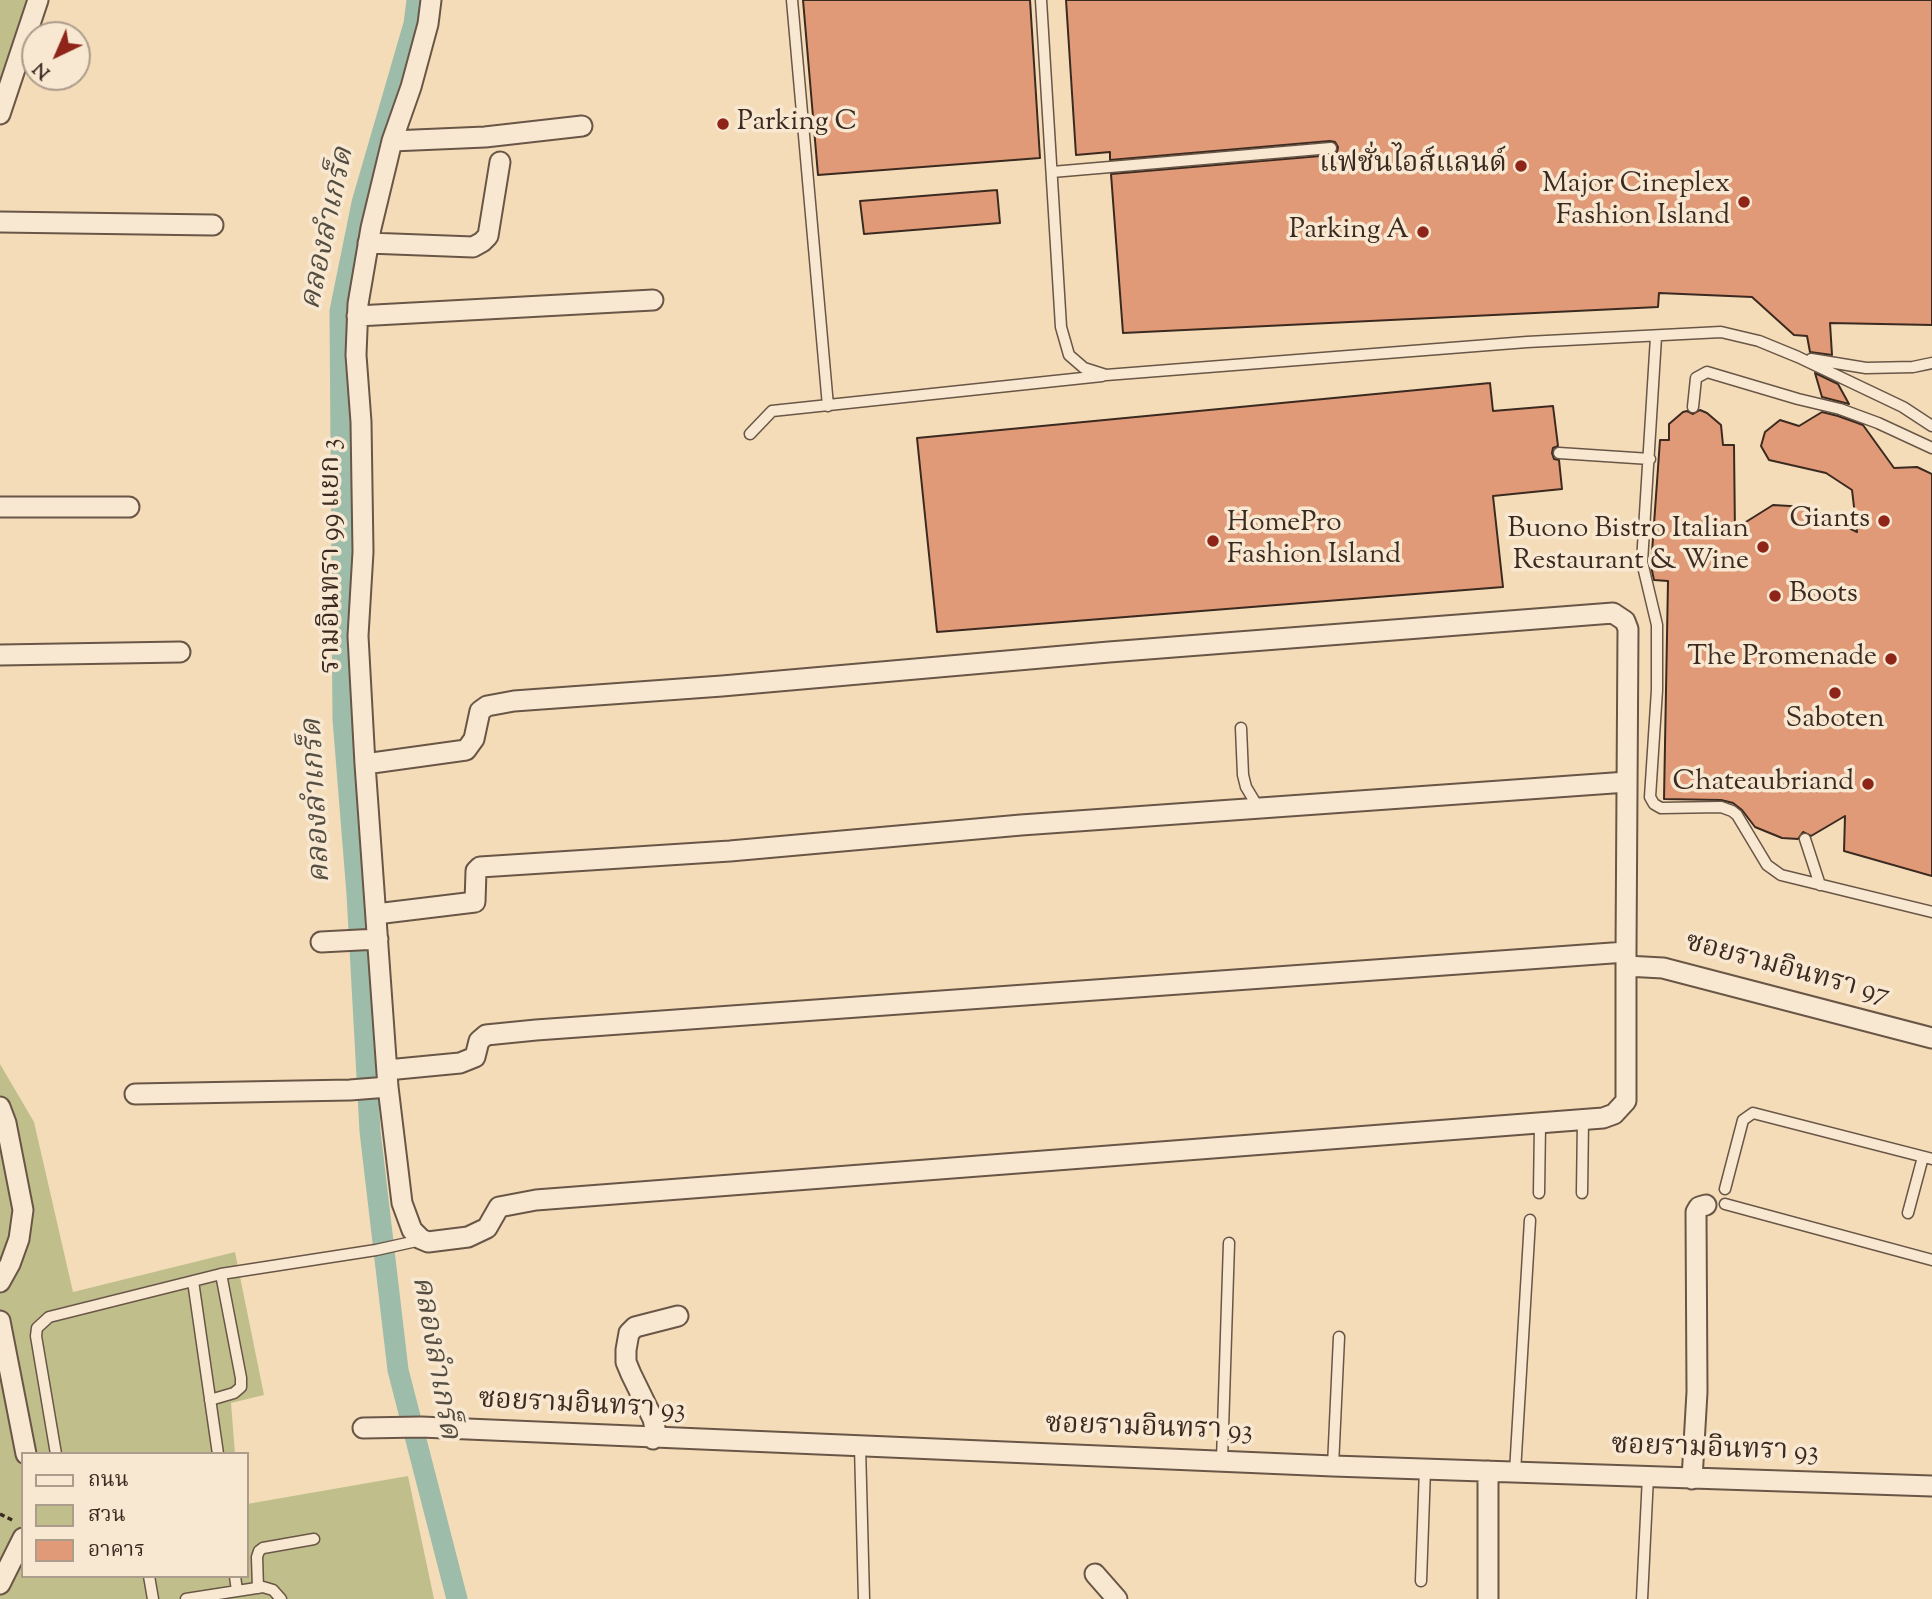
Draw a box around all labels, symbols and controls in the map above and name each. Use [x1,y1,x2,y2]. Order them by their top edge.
north arrow [21,21,91,91]
text: N [28,55,57,85]
place label: Parking C [737,107,857,141]
marker: Parking C [715,116,731,132]
water label: คลองลำเกร็ด [295,145,365,313]
place label: แฟชั่นไอส์แลนด์ [1319,149,1507,183]
marker: แฟชั่นไอส์แลนด์ [1513,158,1529,174]
place label: Major Cineplex Fashion Island [1542,169,1730,235]
marker: Major Cineplex Fashion Island [1736,194,1752,210]
place label: Parking A [1289,215,1409,249]
marker: Parking A [1415,224,1431,240]
street label: รามอินทรา 99 แยก 3 [316,438,350,674]
place label: Giants [1789,504,1870,538]
place label: HomePro Fashion Island [1227,508,1401,574]
marker: Giants [1876,513,1892,529]
place label: Buono Bistro Italian Restaurant & Wine [1508,514,1749,580]
marker: HomePro Fashion Island [1205,533,1221,549]
marker: Buono Bistro Italian Restaurant & Wine [1755,539,1771,555]
place label: Boots [1789,579,1858,613]
marker: Boots [1767,588,1783,604]
place label: The Promenade [1687,642,1877,676]
marker: The Promenade [1883,651,1899,667]
marker: Saboten [1827,685,1843,701]
place label: Saboten [1786,704,1884,738]
water label: คลองลำเกร็ด [297,718,341,884]
place label: Chateaubriand [1673,767,1854,801]
marker: Chateaubriand [1860,776,1876,792]
street label: ซอยรามอินทรา 97 [1681,928,1893,1014]
water label: คลองลำเกร็ด [401,1274,465,1442]
street label: ซอยรามอินทรา 93 [477,1385,687,1429]
street label: ซอยรามอินทรา 93 [1045,1410,1253,1450]
street label: ซอยรามอินทรา 93 [1611,1431,1819,1471]
legend [21,1452,248,1578]
text: ถนน [88,1466,129,1496]
text: สวน [88,1501,126,1531]
text: อาคาร [88,1536,145,1566]

